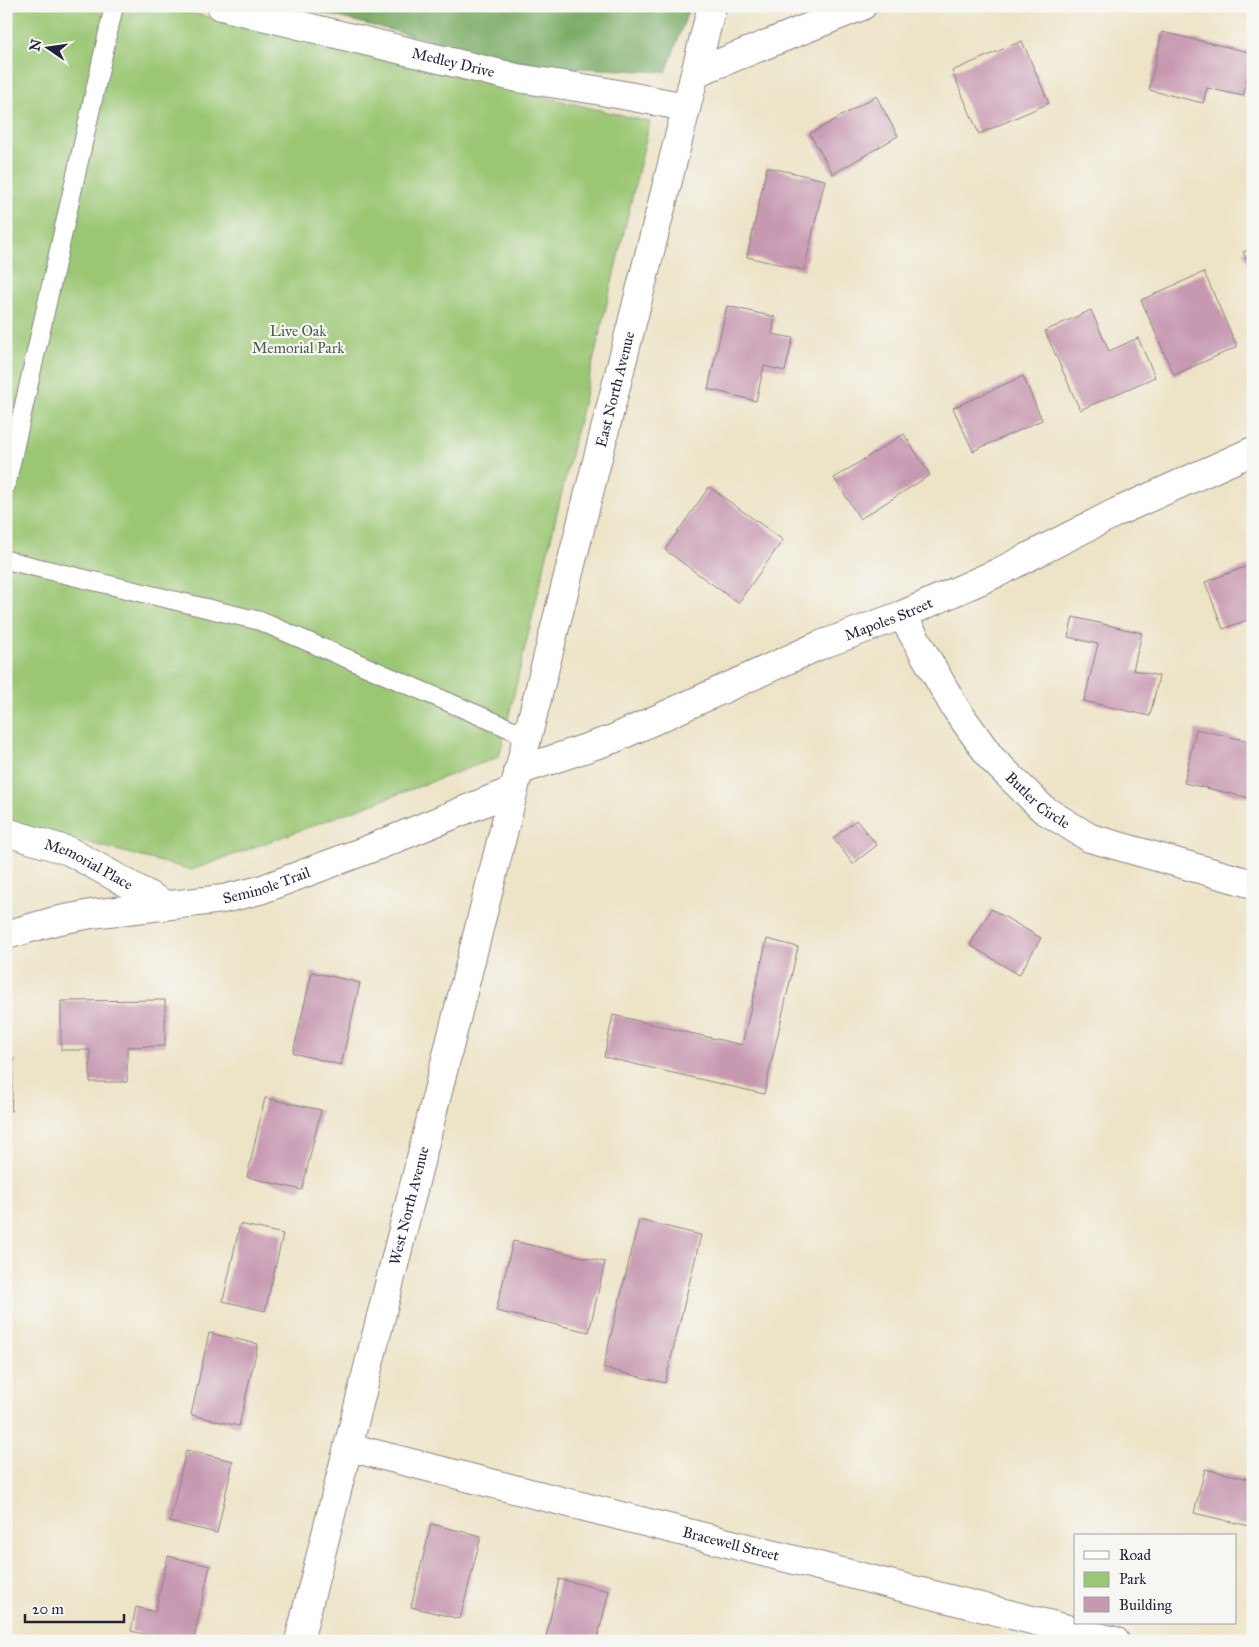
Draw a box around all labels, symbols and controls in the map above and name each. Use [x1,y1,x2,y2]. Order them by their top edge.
north arrow [22,22,72,72]
text: N [26,37,45,53]
street label: Medley Drive [410,44,496,81]
park label: Live Oak Memorial Park [252,322,344,357]
street label: East North Avenue [592,330,638,449]
street label: Mapoles Street [842,593,936,644]
street label: Butler Circle [1002,768,1073,832]
street label: Memorial Place [42,835,136,894]
street label: Seminole Trail [221,863,314,908]
street label: West North Avenue [385,1145,433,1267]
street label: Bracewell Street [681,1523,782,1565]
legend [1074,1534,1236,1624]
text: Road [1119,1546,1151,1564]
text: Park [1119,1570,1146,1588]
scale bar [25,1592,124,1624]
text: Building [1119,1596,1173,1614]
text: 20 m [32,1600,64,1618]

